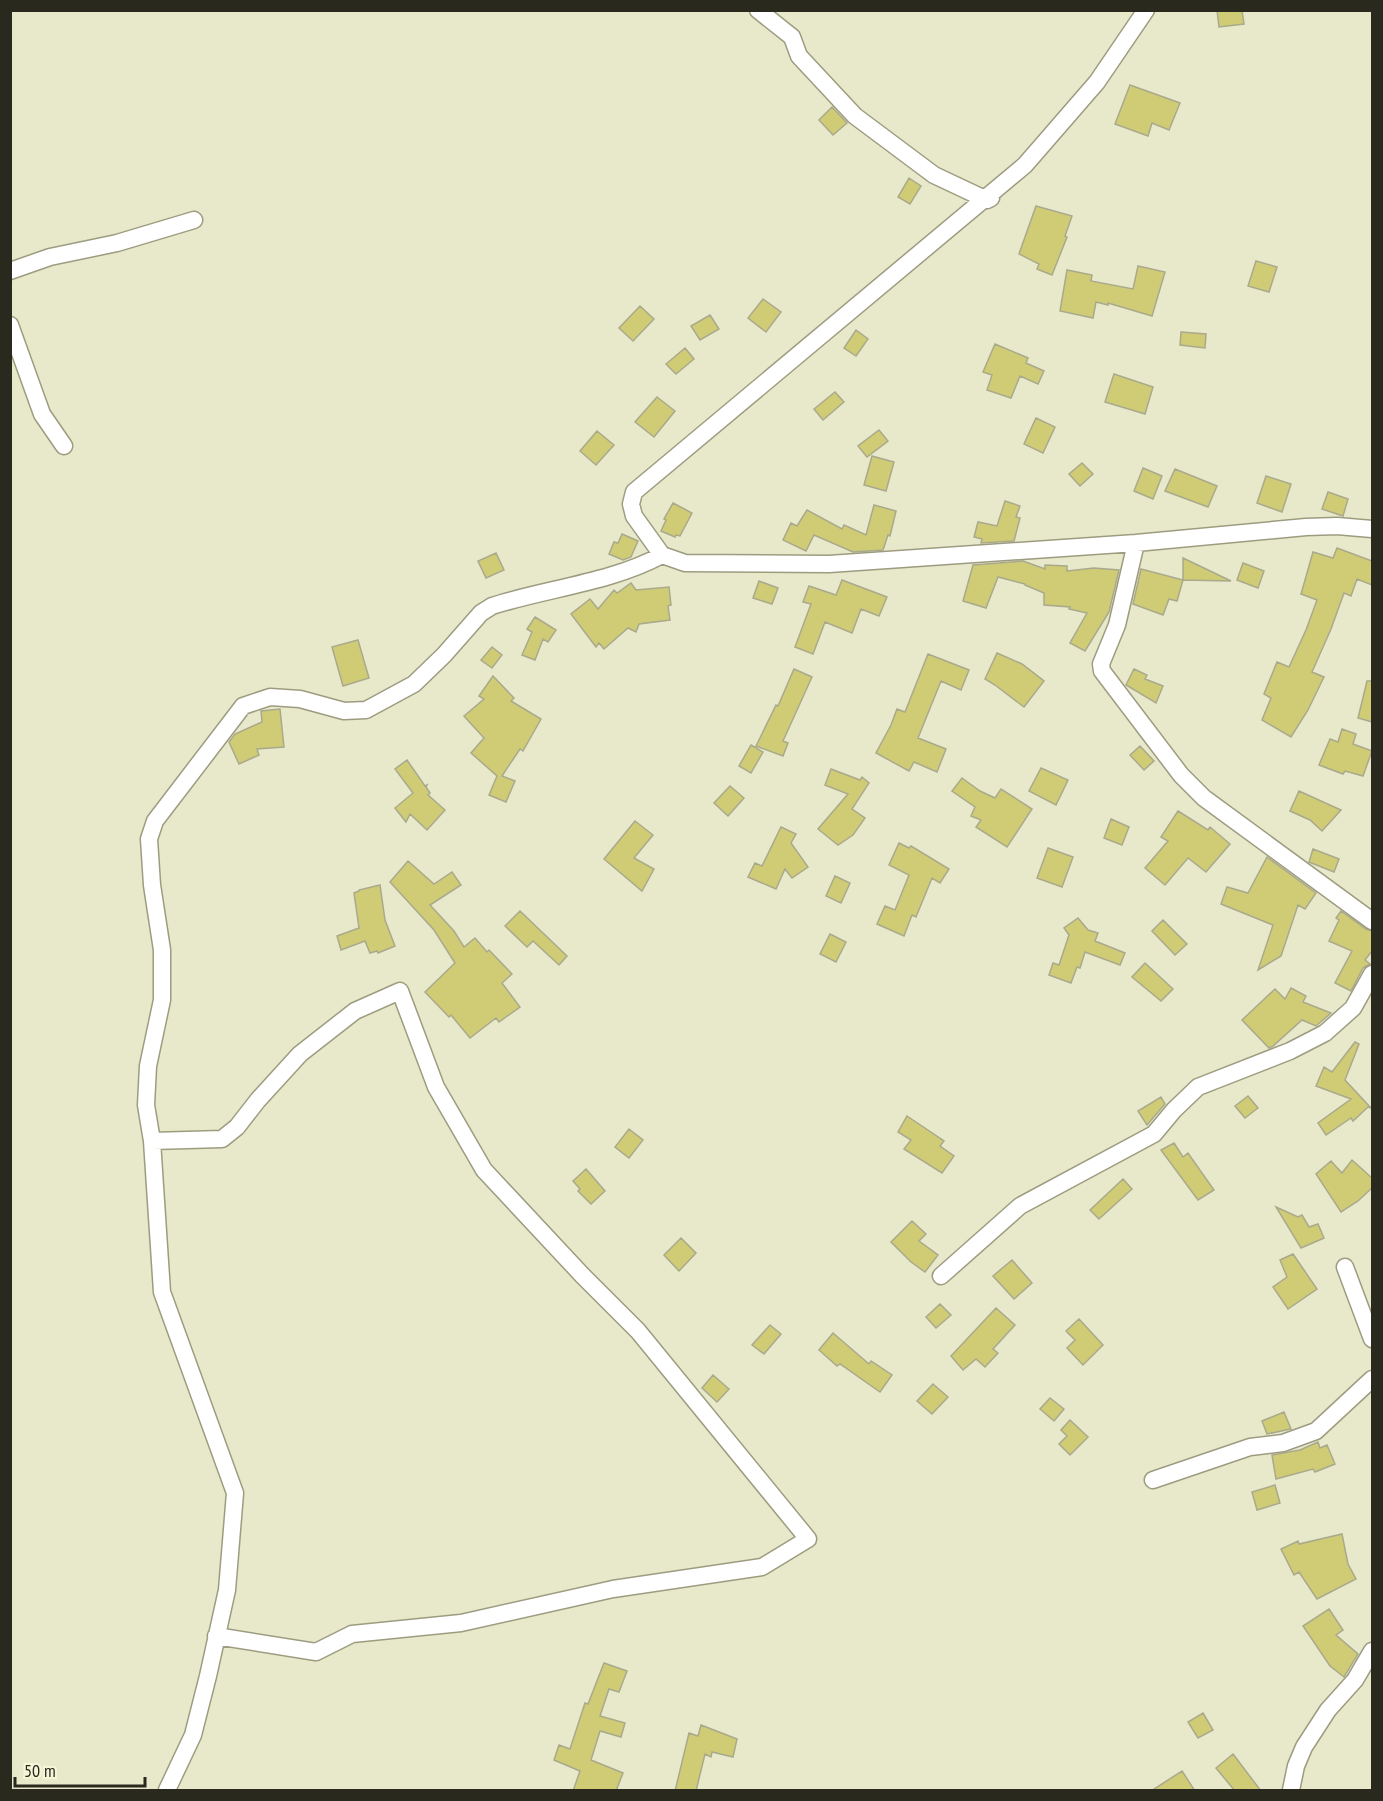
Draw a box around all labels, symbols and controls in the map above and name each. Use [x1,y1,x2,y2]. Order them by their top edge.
scale bar [15,1750,146,1788]
text: 50 m [24,1759,56,1782]

